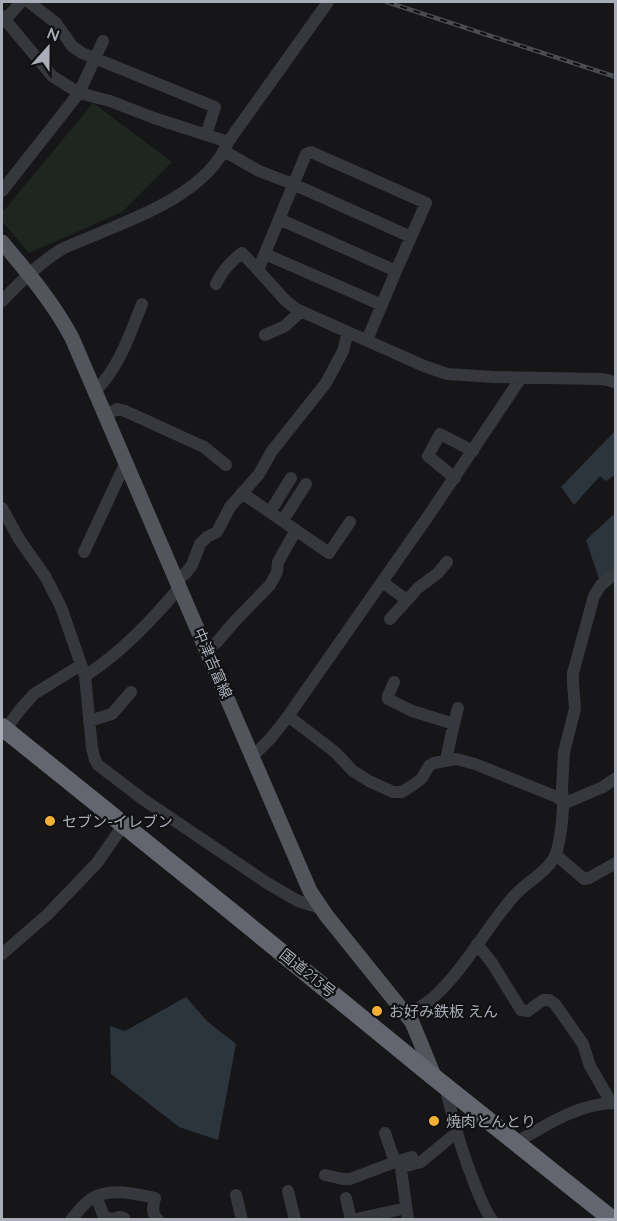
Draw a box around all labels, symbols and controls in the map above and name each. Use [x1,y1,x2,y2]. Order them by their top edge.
north arrow [18,18,78,78]
text: N [44,23,62,45]
street label: 中津吉富線 [190,625,236,701]
place label: セブン-イレブン [62,812,173,831]
marker: セブン-イレブン [43,814,57,828]
street label: 国道213号 [276,945,340,1001]
place label: お好み鉄板 えん [389,1002,498,1021]
marker: お好み鉄板 えん [370,1004,384,1018]
place label: 焼肉とんとり [446,1112,536,1131]
marker: 焼肉とんとり [427,1114,441,1128]

